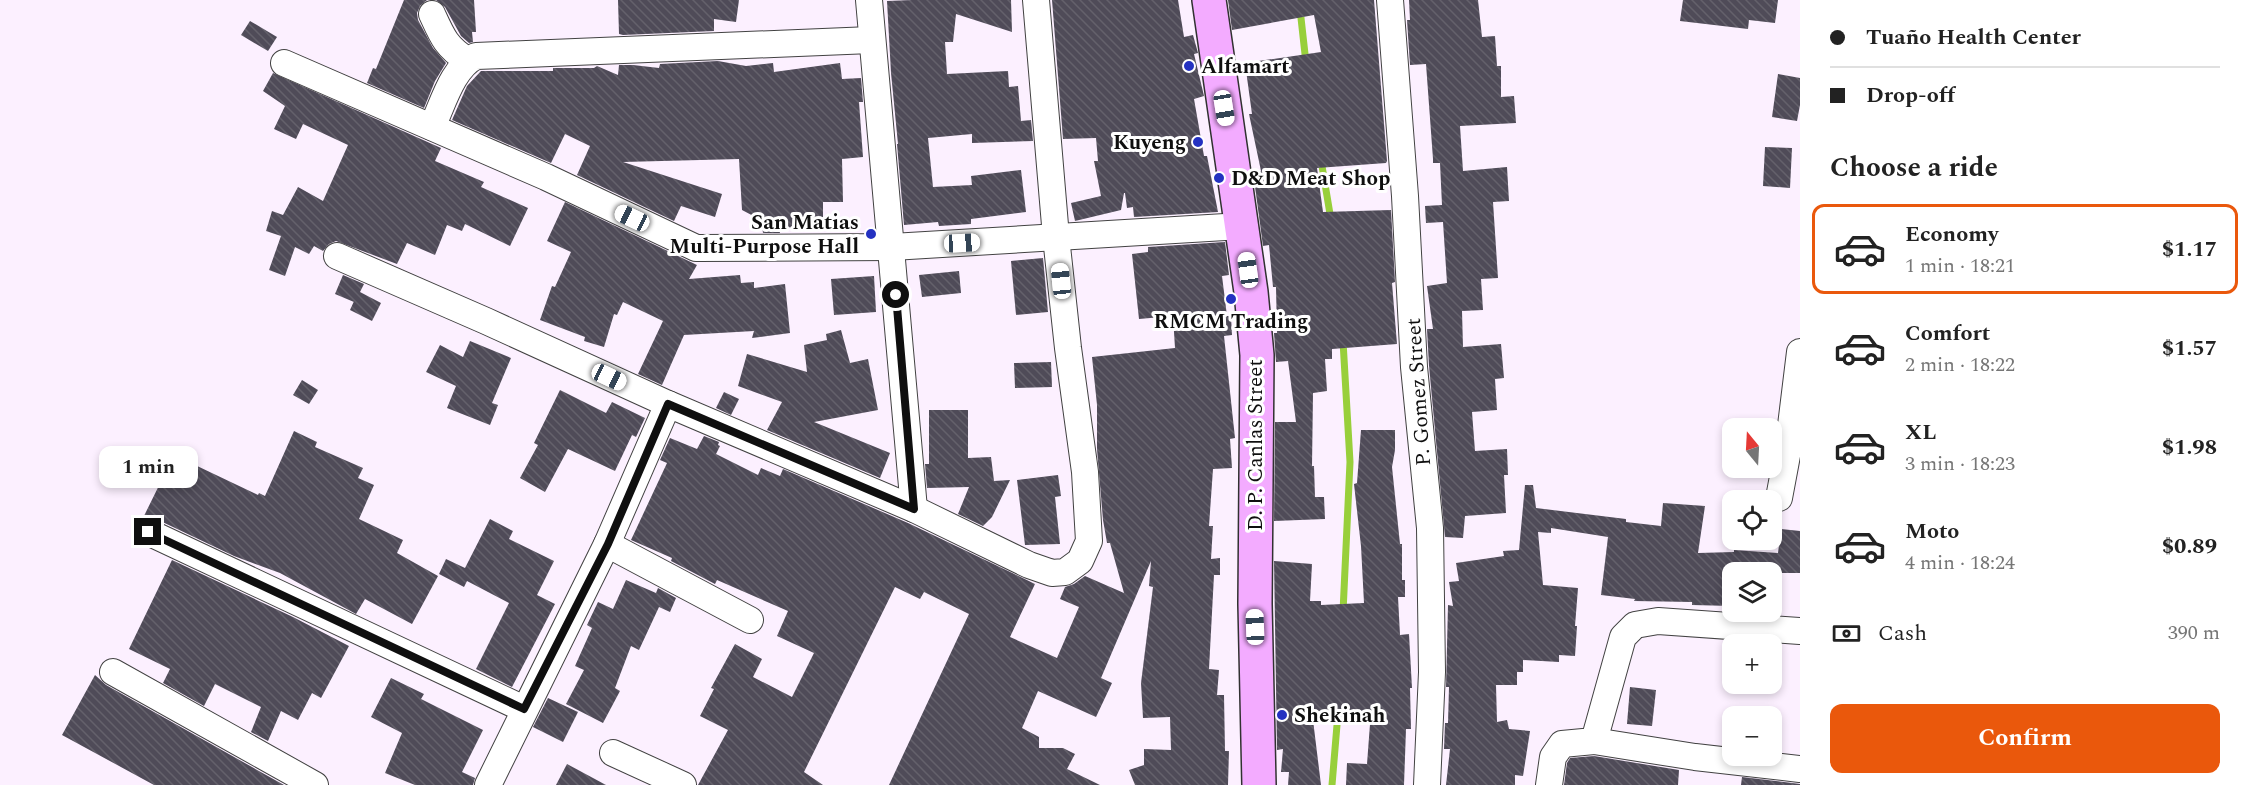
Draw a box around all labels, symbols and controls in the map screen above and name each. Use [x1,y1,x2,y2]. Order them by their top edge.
text: Tuaño Health Center [1866,21,2081,54]
place label: Alfamart [1201,51,1289,83]
marker: Alfamart [1182,59,1196,73]
text: Drop-off [1866,79,1955,112]
car [1212,89,1236,127]
place label: Kuyeng [1113,127,1186,159]
marker: Kuyeng [1191,135,1205,149]
text: Choose a ride [1830,147,1998,189]
place label: D&D Meat Shop [1231,163,1390,195]
marker: D&D Meat Shop [1212,171,1226,185]
car [612,202,652,234]
place label: San Matias Multi-Purpose Hall [669,207,859,263]
text: Economy [1905,218,1998,251]
icon: car [1833,222,1887,276]
marker: San Matias Multi-Purpose Hall [864,227,878,241]
car [944,233,980,253]
text: $1.17 [2162,233,2217,266]
car [1237,251,1259,289]
text: 1 min · 18:21 [1905,251,2015,281]
car [1050,262,1072,300]
route start [882,281,909,308]
marker: RMCM Trading [1224,292,1238,306]
place label: RMCM Trading [1154,306,1308,338]
street label: P. Gomez Street [1398,317,1440,467]
text: Comfort [1905,317,1990,350]
icon: car [1833,321,1887,375]
text: $1.57 [2162,332,2217,365]
text: 2 min · 18:22 [1905,350,2015,380]
street label: D. P. Canlas Street [1240,359,1272,531]
car [589,361,629,393]
text: XL [1905,416,1936,449]
north arrow [1722,418,1782,478]
map controls [1722,418,1782,766]
icon: car [1833,420,1887,474]
text: $1.98 [2162,431,2217,464]
callout: 1 min [98,445,198,487]
text: 3 min · 18:23 [1905,449,2015,479]
text: 1 min [122,452,175,482]
button: locate [1722,490,1782,550]
text: Moto [1905,515,1959,548]
route end [134,518,161,545]
icon: car [1833,519,1887,573]
text: $0.89 [2162,530,2217,563]
text: 4 min · 18:24 [1905,548,2015,578]
button: layers [1722,562,1782,622]
car [1245,609,1265,645]
icon: cash [1830,617,1863,650]
text: Cash [1878,617,1927,650]
text: 390 m [2168,618,2220,648]
button: + [1722,634,1782,694]
place label: Shekinah [1294,700,1386,732]
button: Confirm [1830,704,2220,773]
button: − [1722,706,1782,766]
marker: Shekinah [1275,708,1289,722]

